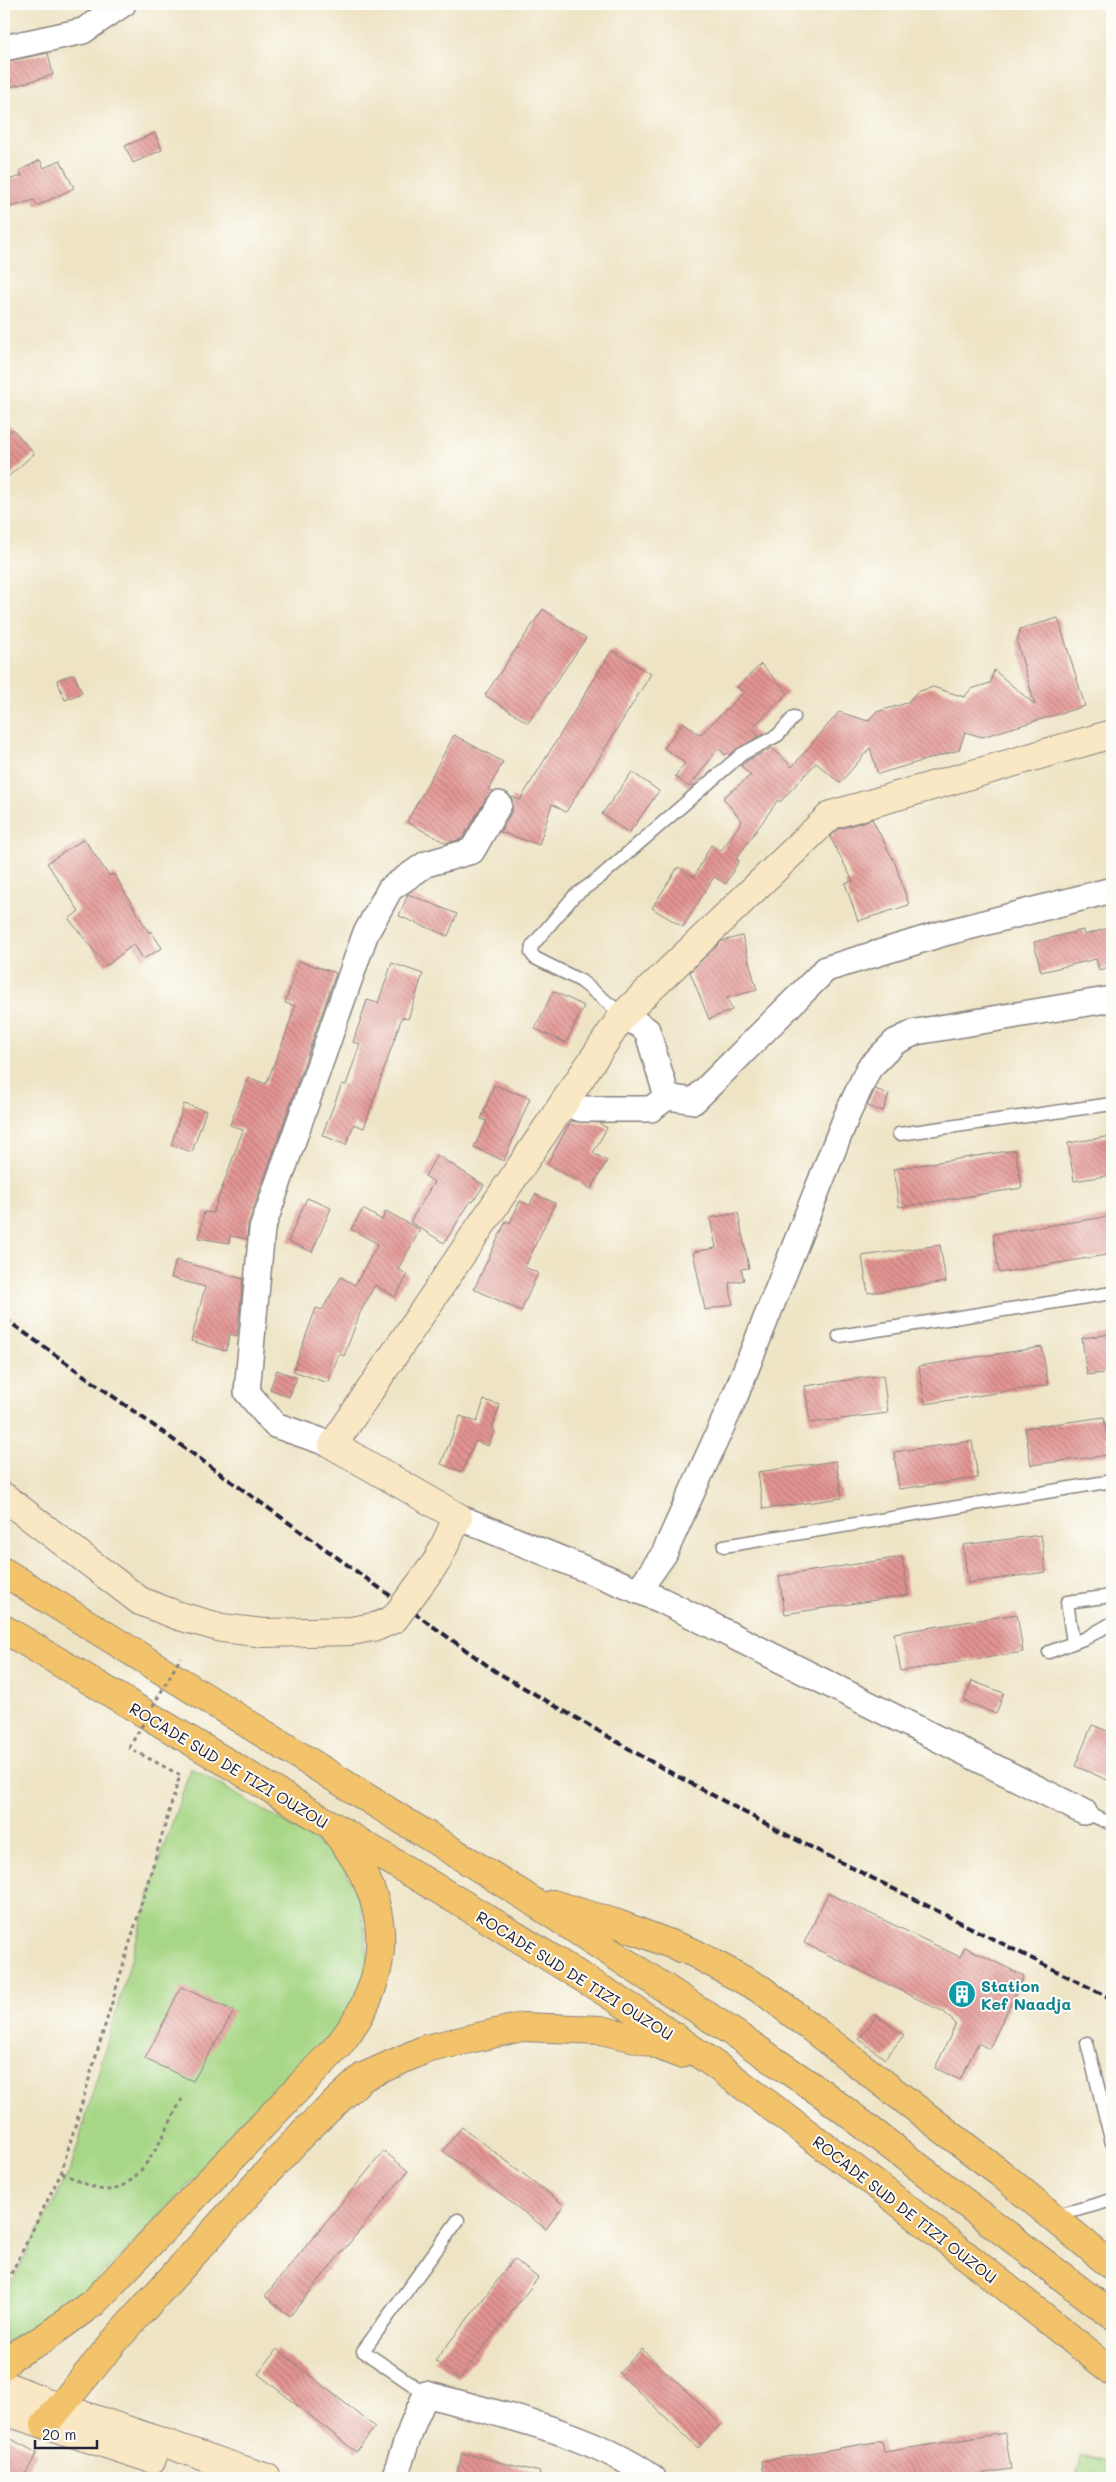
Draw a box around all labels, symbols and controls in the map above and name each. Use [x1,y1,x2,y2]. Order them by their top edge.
street label: ROCADE SUD DE TIZI OUZOU [126,1697,332,1833]
street label: ROCADE SUD DE TIZI OUZOU [473,1906,677,2044]
place label: Station Kef Naadja [981,1975,1072,2014]
building icon: Station Kef Naadja [947,1979,977,2009]
street label: ROCADE SUD DE TIZI OUZOU [809,2131,1001,2287]
scale bar [35,2417,98,2449]
text: 20 m [42,2424,76,2444]

